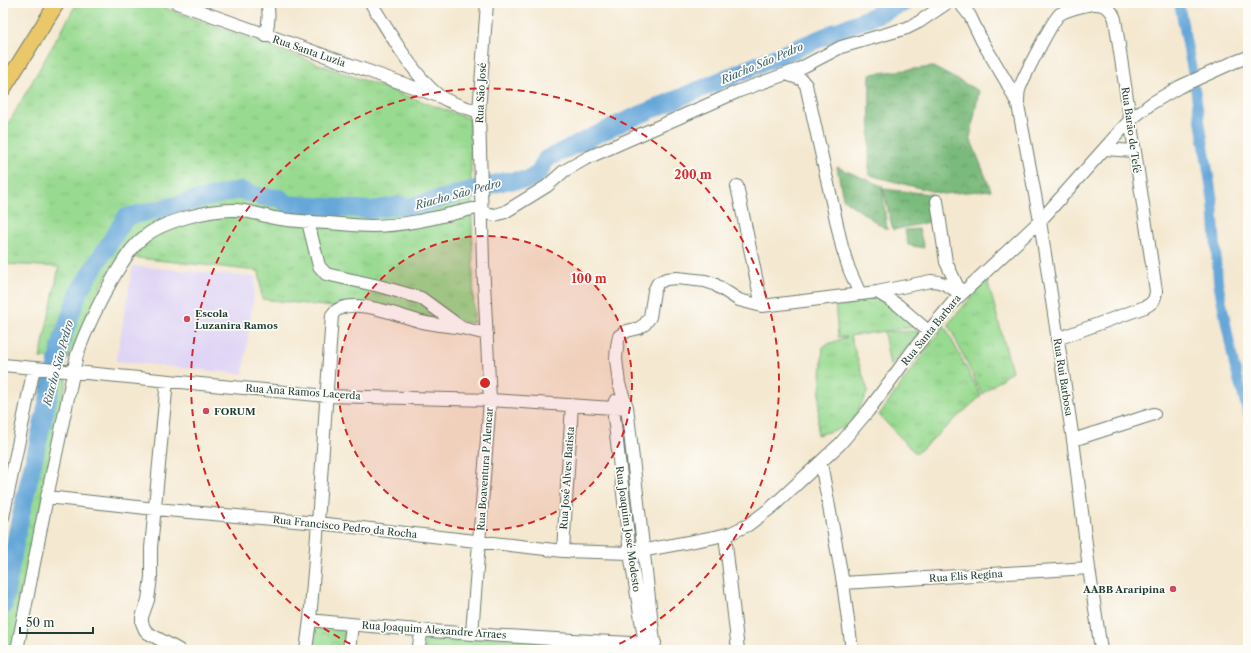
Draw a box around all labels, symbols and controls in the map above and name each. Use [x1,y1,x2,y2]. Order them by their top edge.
street label: Rua Santa Luzia [271,32,348,70]
water label: Riacho São Pedro [718,39,805,87]
street label: Rua São José [473,62,489,124]
street label: Rua Barão de Tefé [1119,86,1144,174]
text: 200 m [674,167,712,182]
water label: Riacho São Pedro [413,176,502,212]
text: 100 m [571,271,607,286]
street label: Rua Santa Barbara [898,291,964,368]
place label: Escola Luzanira Ramos [195,307,278,332]
marker: Escola Luzanira Ramos [182,314,192,324]
water label: Riacho São Pedro [40,319,76,408]
street label: Rua Rui Barbosa [1050,337,1076,418]
centre of rings [478,376,492,390]
street label: Rua Ana Ramos Lacerda [245,381,362,403]
place label: FORUM [214,405,256,418]
marker: FORUM [201,406,211,416]
street label: Rua Boaventura P Alencar [474,406,496,531]
street label: Rua Josê Alves Batista [557,425,577,530]
street label: Rua Joaquim José Modesto [613,465,643,593]
street label: Rua Francisco Pedro da Rocha [272,513,419,541]
street label: Rua Elis Regina [929,567,1004,585]
place label: AABB Araripina [1082,583,1165,596]
marker: AABB Araripina [1168,584,1178,594]
scale bar [20,609,93,635]
text: 50 m [26,615,55,630]
street label: Rua Joaquim Alexandre Arraes [361,618,507,642]

